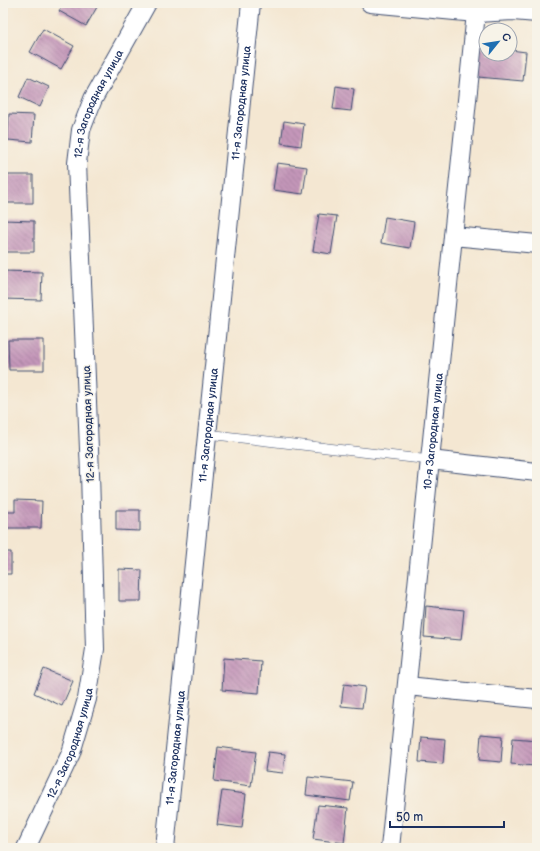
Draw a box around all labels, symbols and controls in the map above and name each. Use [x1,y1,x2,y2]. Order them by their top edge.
north arrow [478,22,518,62]
text: С [499,31,514,44]
street label: 11-я Загородная улица [229,45,254,161]
street label: 12-я Загородная улица [72,47,127,159]
street label: 12-я Загородная улица [80,365,97,483]
street label: 11-я Загородная улица [196,367,221,483]
street label: 10-я Загородная улица [421,372,446,490]
street label: 12-я Загородная улица [44,686,96,801]
street label: 11-я Загородная улица [163,689,188,805]
scale bar [390,803,504,829]
text: 50 m [396,810,423,825]

